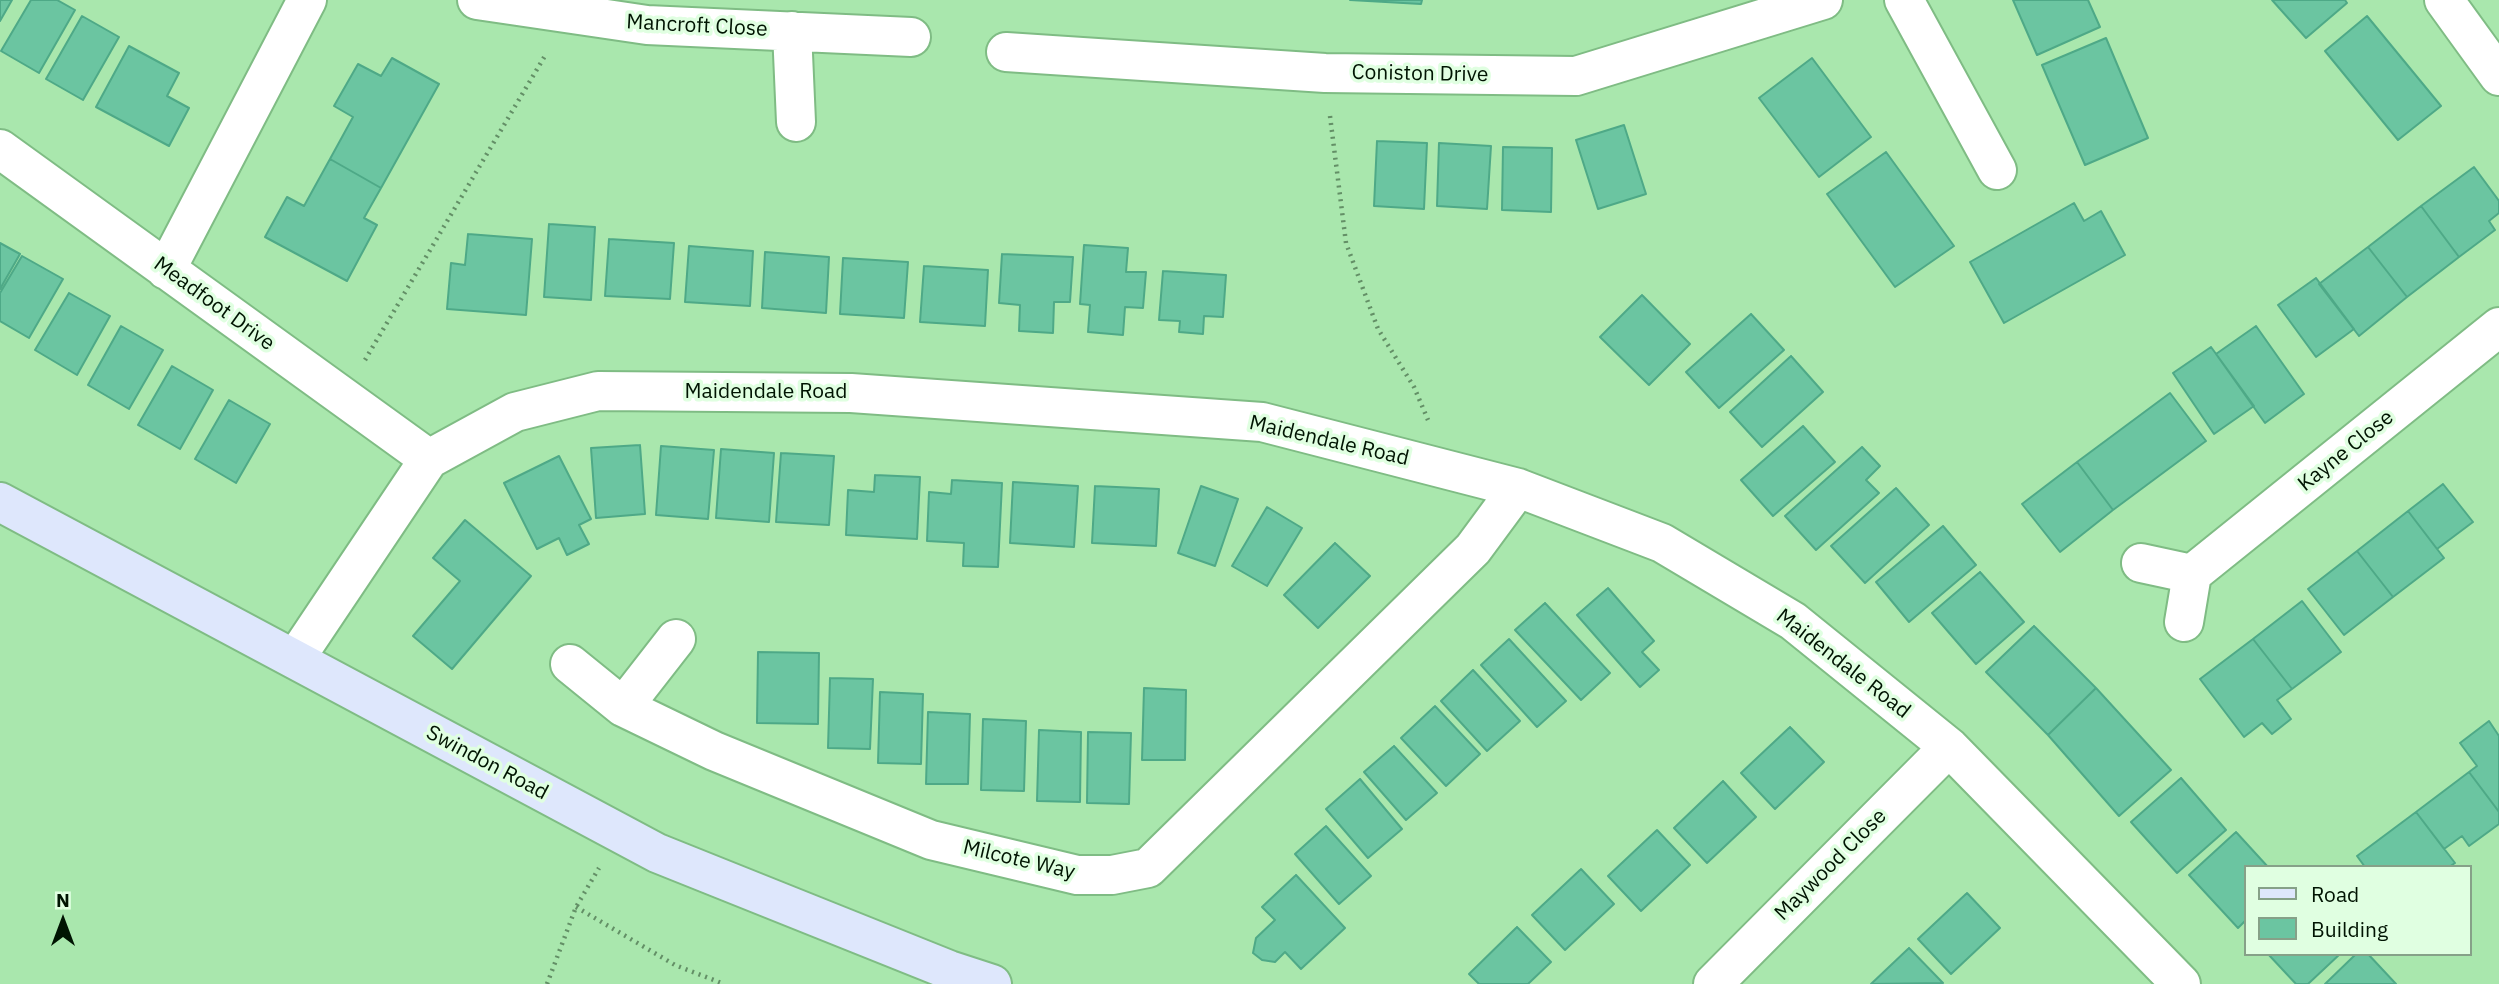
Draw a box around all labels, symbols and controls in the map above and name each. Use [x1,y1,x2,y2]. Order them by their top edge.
street label: Mancroft Close [626,10,768,42]
street label: Coniston Drive [1351,60,1489,88]
street label: Meadfoot Drive [149,252,279,356]
street label: Maidendale Road [684,379,848,405]
street label: Kayne Close [2293,405,2399,497]
street label: Maidendale Road [1247,410,1411,472]
street label: Maidendale Road [1771,604,1915,724]
street label: Swindon Road [422,720,552,806]
street label: Maywood Close [1770,804,1892,926]
street label: Milcote Way [961,835,1077,885]
legend [2244,865,2471,956]
text: Road [2311,880,2359,908]
north arrow [28,886,98,956]
text: N [56,888,70,912]
text: Building [2311,915,2388,943]

